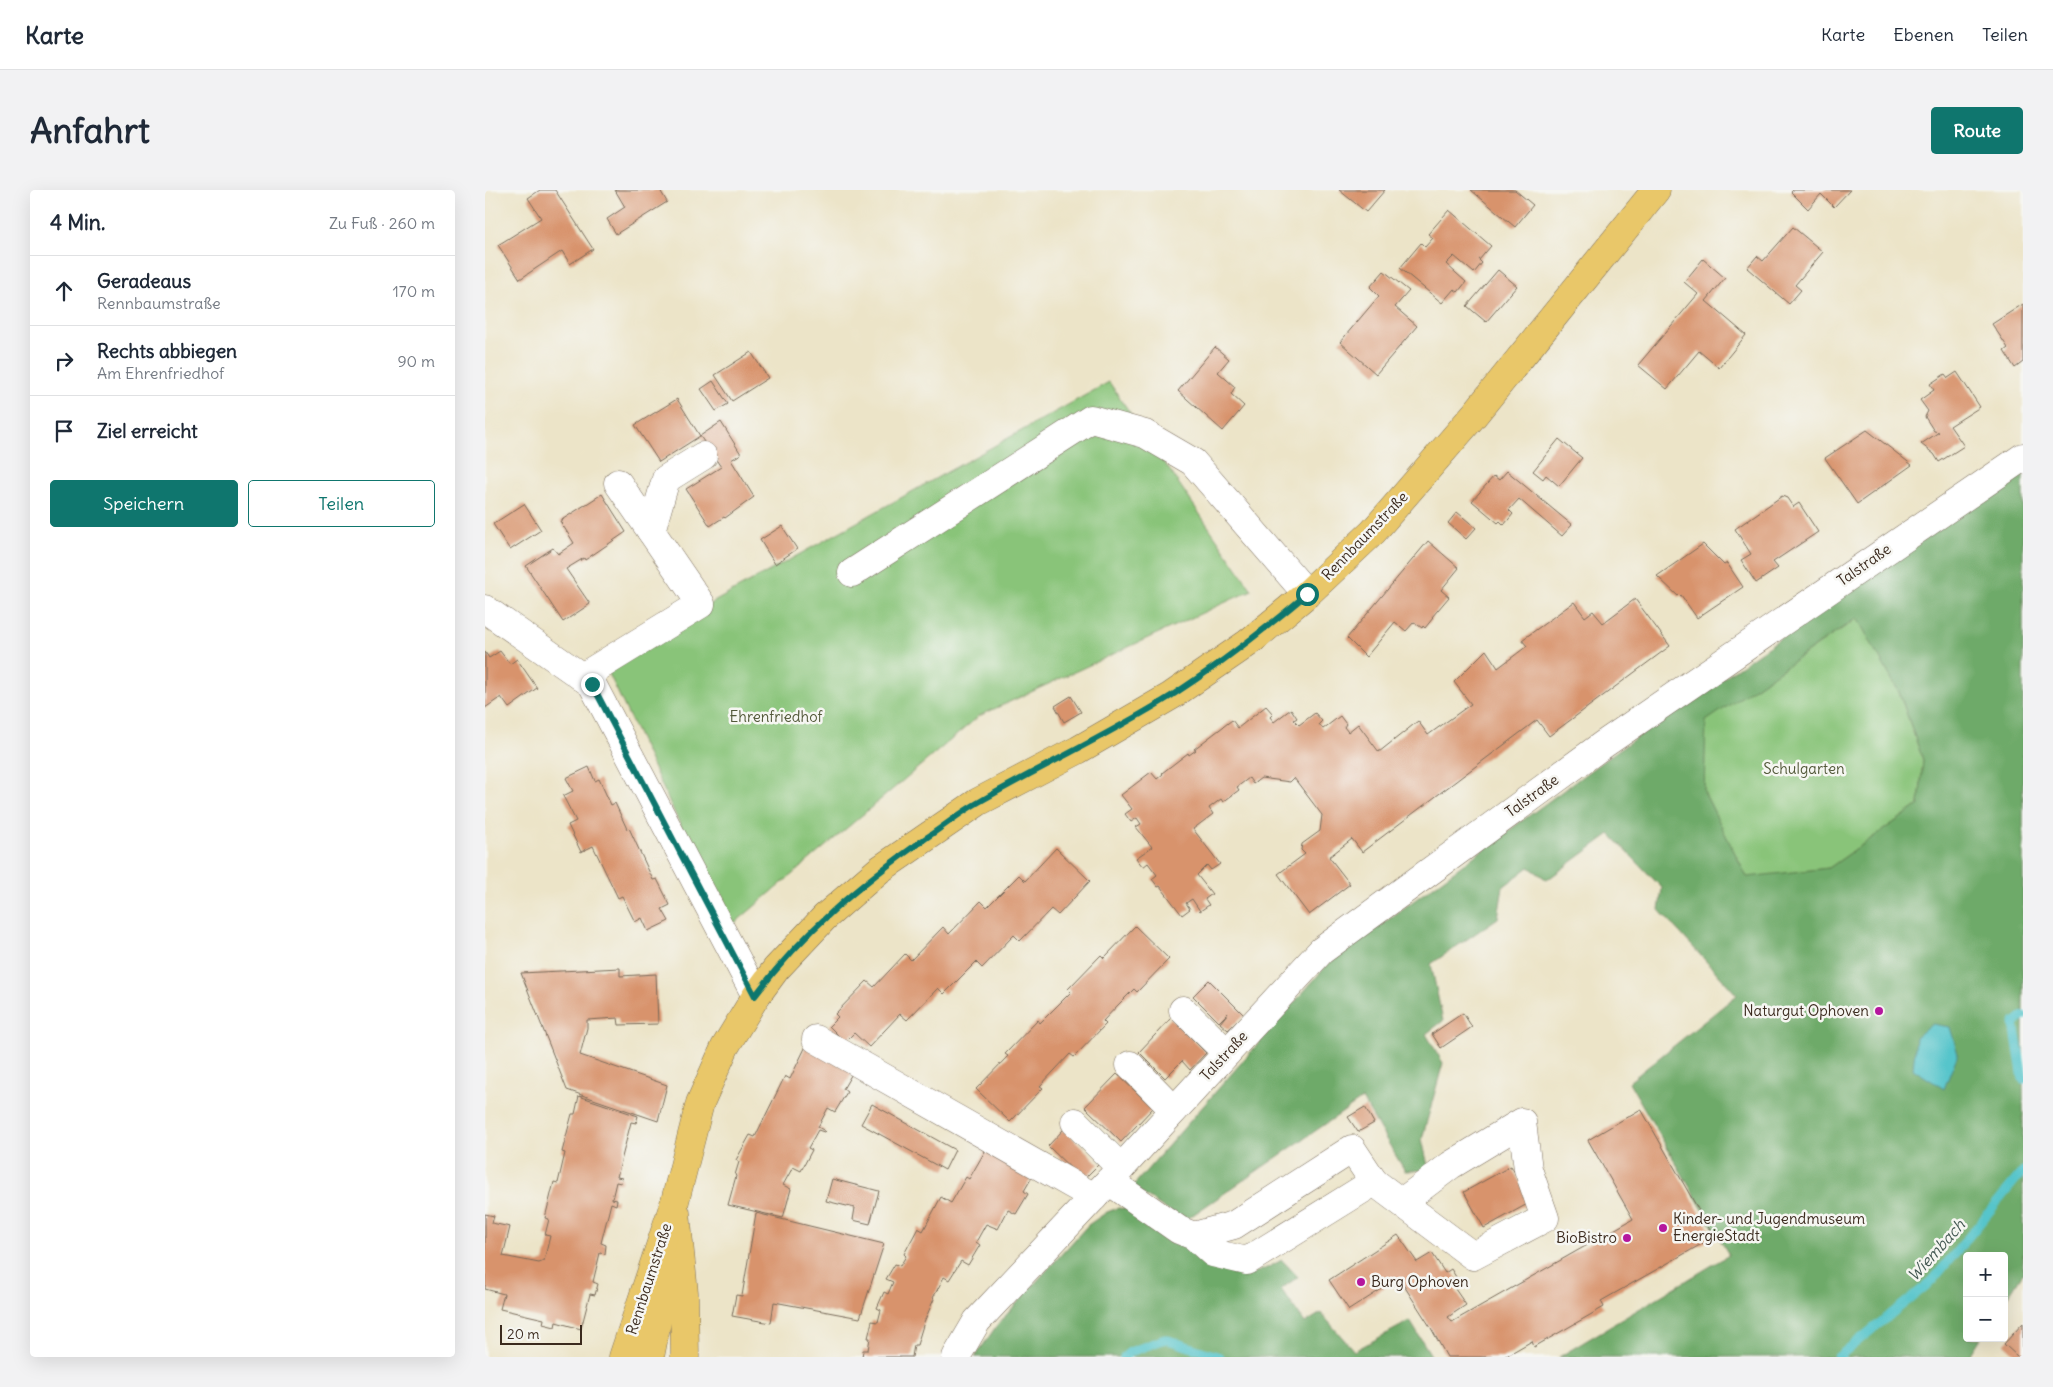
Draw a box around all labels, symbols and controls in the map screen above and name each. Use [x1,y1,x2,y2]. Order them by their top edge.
text: Karte [25,20,84,50]
text: Karte [1821,23,1865,46]
text: Ebenen [1893,23,1954,46]
text: Teilen [1982,23,2028,46]
button: Route [1931,107,2023,154]
text: Anfahrt [30,108,150,152]
text: 4 Min. [50,209,105,236]
text: Zu Fuß · 260 m [329,213,435,233]
text: Geradeaus [97,269,191,293]
icon: ahead [50,277,78,305]
text: 170 m [392,281,435,301]
text: Rennbaumstraße [97,293,221,313]
text: Rechts abbiegen [97,339,237,363]
icon: right [50,347,78,375]
text: 90 m [397,351,435,371]
text: Am Ehrenfriedhof [97,363,224,383]
icon: arrive [50,417,78,445]
text: Ziel erreicht [97,419,198,443]
button: Speichern [50,480,238,527]
button: Teilen [248,480,435,527]
street label: Rennbaumstraße [1318,487,1412,584]
street label: Talstraße [1833,539,1894,590]
route start [1296,583,1319,606]
route end [581,673,604,696]
park label: Ehrenfriedhof [729,707,824,726]
park label: Schulgarten [1763,759,1845,778]
street label: Talstraße [1501,770,1562,821]
place label: Naturgut Ophoven [1743,1001,1869,1020]
marker: Naturgut Ophoven [1873,1005,1885,1017]
street label: Talstraße [1196,1027,1252,1085]
place label: Kinder- und Jugendmuseum EnergieStadt [1673,1209,1865,1245]
water label: Wiembach [1903,1214,1969,1285]
street label: Rennbaumstraße [622,1221,675,1337]
marker: Kinder- und Jugendmuseum EnergieStadt [1657,1222,1669,1234]
place label: BioBistro [1556,1228,1617,1247]
marker: BioBistro [1621,1232,1633,1244]
map controls [1963,1252,2008,1342]
button: + [1963,1252,2008,1297]
place label: Burg Ophoven [1371,1272,1469,1291]
marker: Burg Ophoven [1355,1276,1367,1288]
button: − [1963,1297,2008,1342]
scale bar [500,1322,583,1345]
text: 20 m [507,1325,540,1343]

